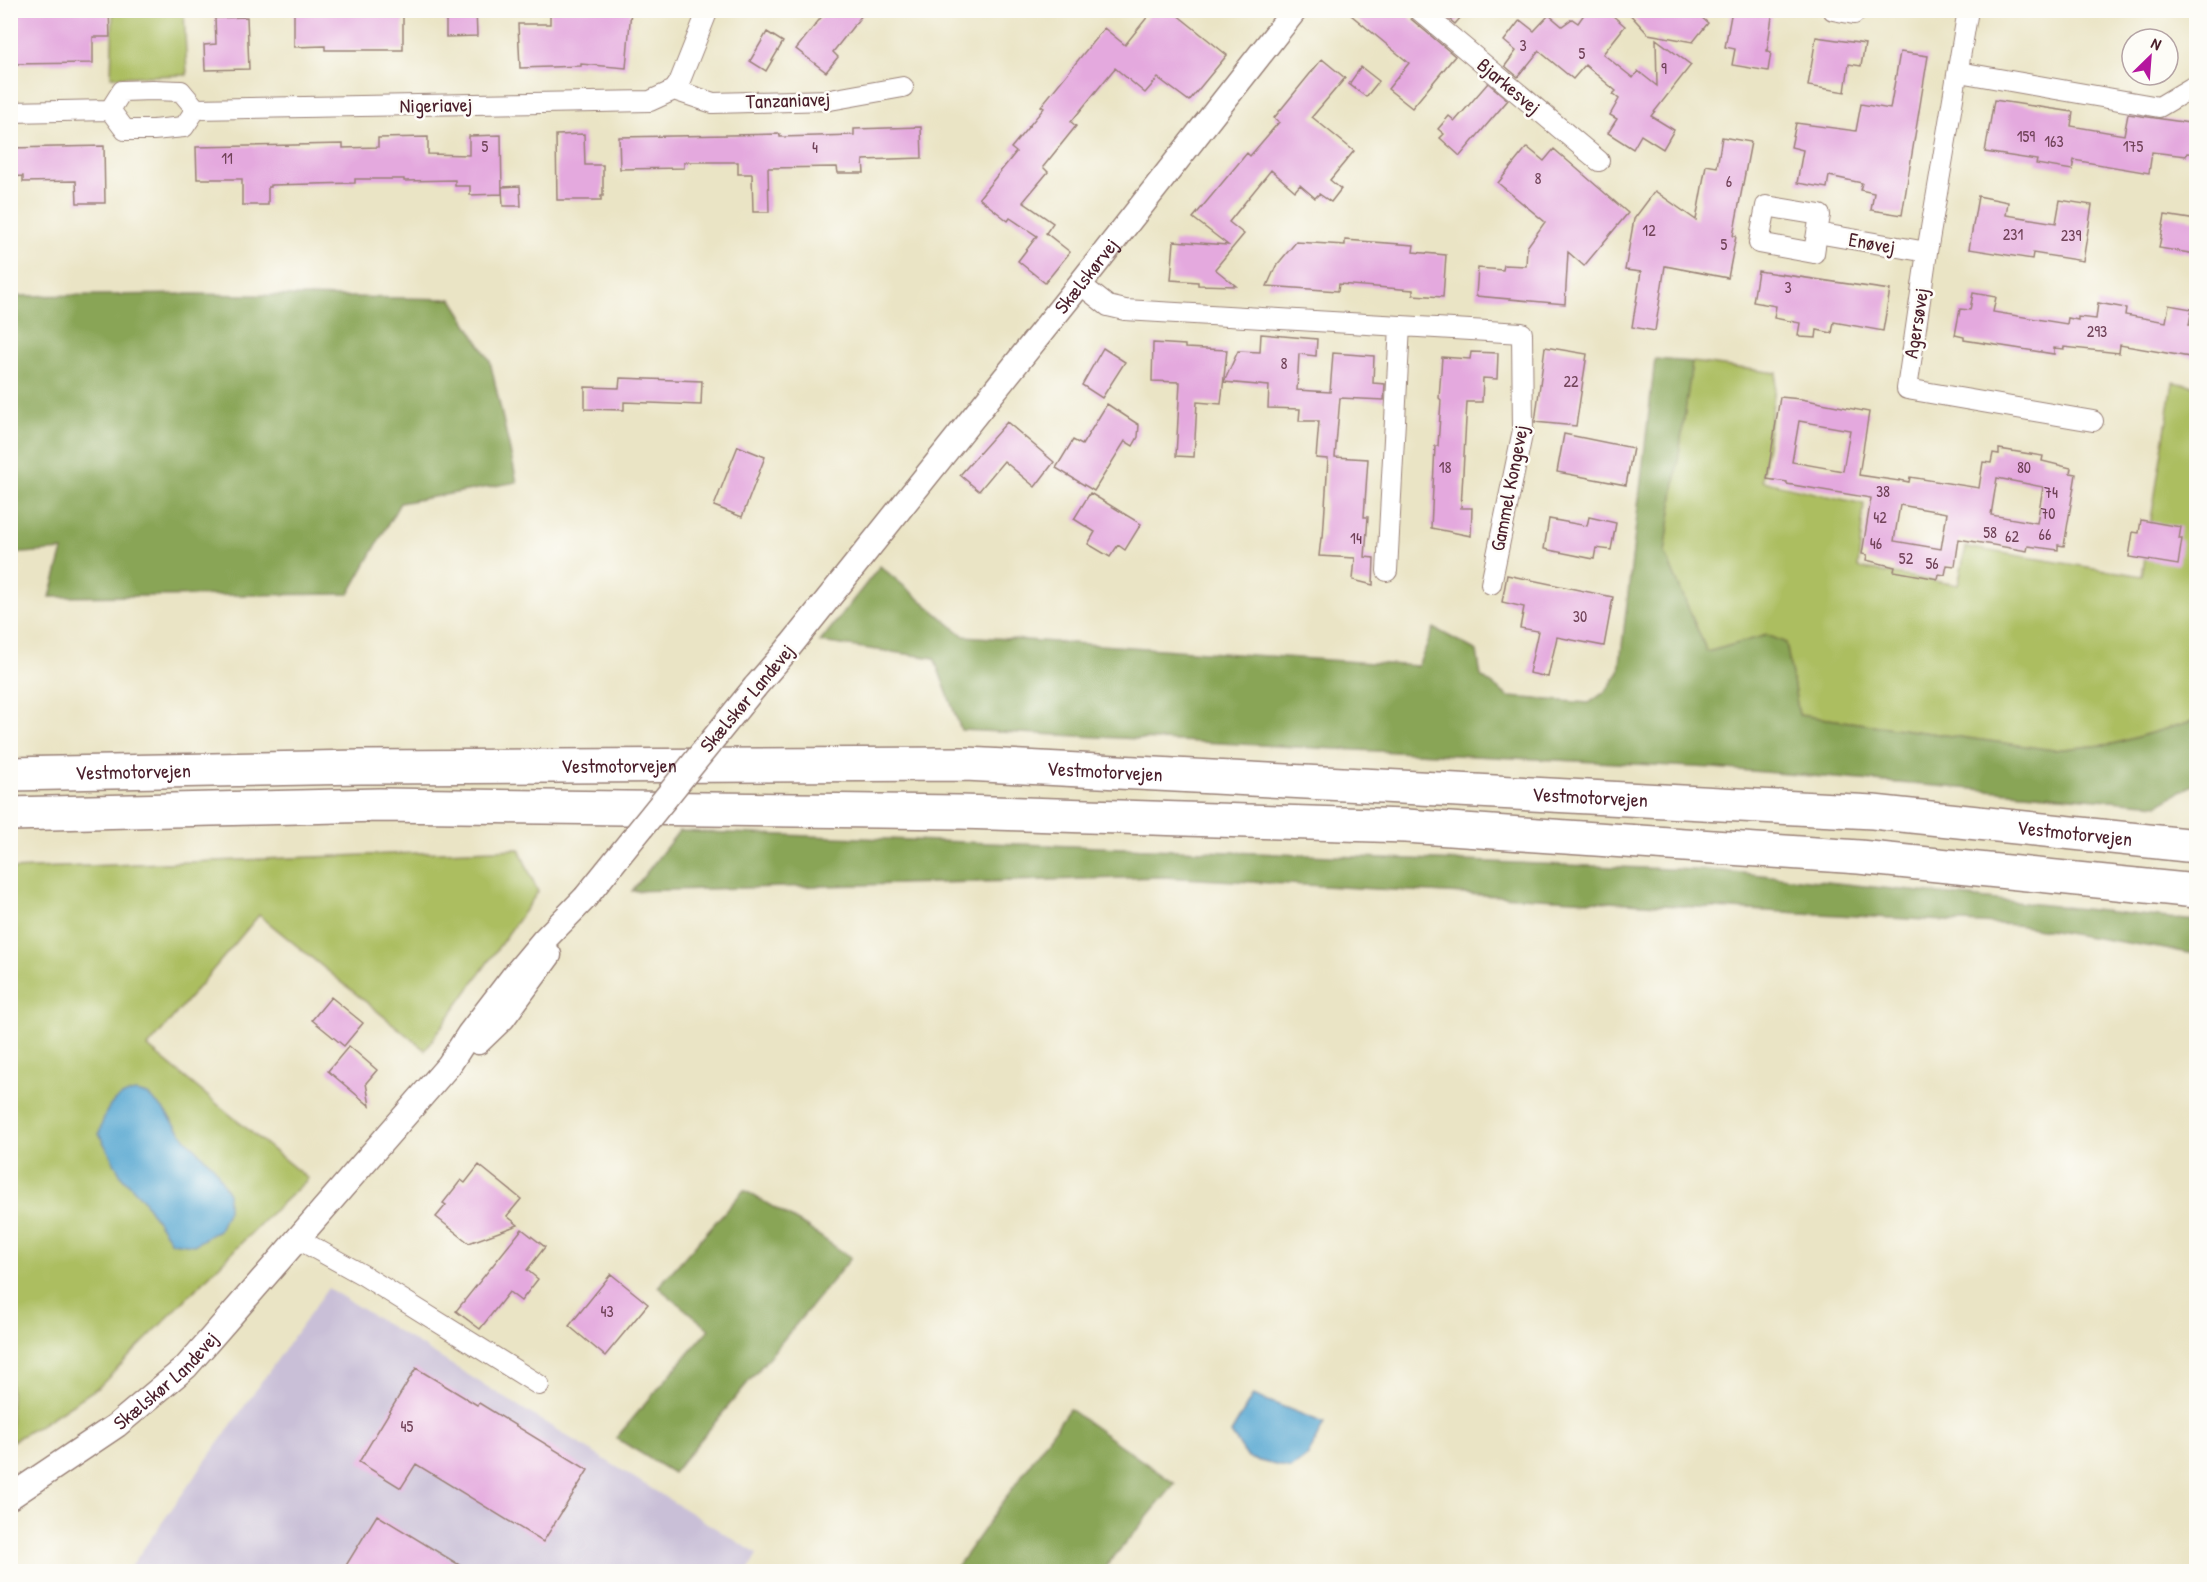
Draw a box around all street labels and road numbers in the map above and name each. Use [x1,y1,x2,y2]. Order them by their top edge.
street label: Bjarkesvej [1472,51,1547,120]
street label: Tanzaniavej [745,85,831,114]
street label: Nigeriavej [399,90,473,119]
street label: Enøvej [1847,225,1898,260]
street label: Skælskørvej [1048,232,1124,319]
street label: Agersøvej [1897,286,1934,360]
street label: Gammel Kongevej [1483,423,1534,553]
street label: Skælskør Landevej [693,638,800,758]
street label: Vestmotorvejen [561,751,677,779]
street label: Vestmotorvejen [1046,754,1163,787]
street label: Vestmotorvejen [75,756,191,786]
street label: Vestmotorvejen [1532,780,1649,813]
street label: Vestmotorvejen [2016,813,2134,852]
street label: Skælskør Landevej [107,1325,224,1436]

